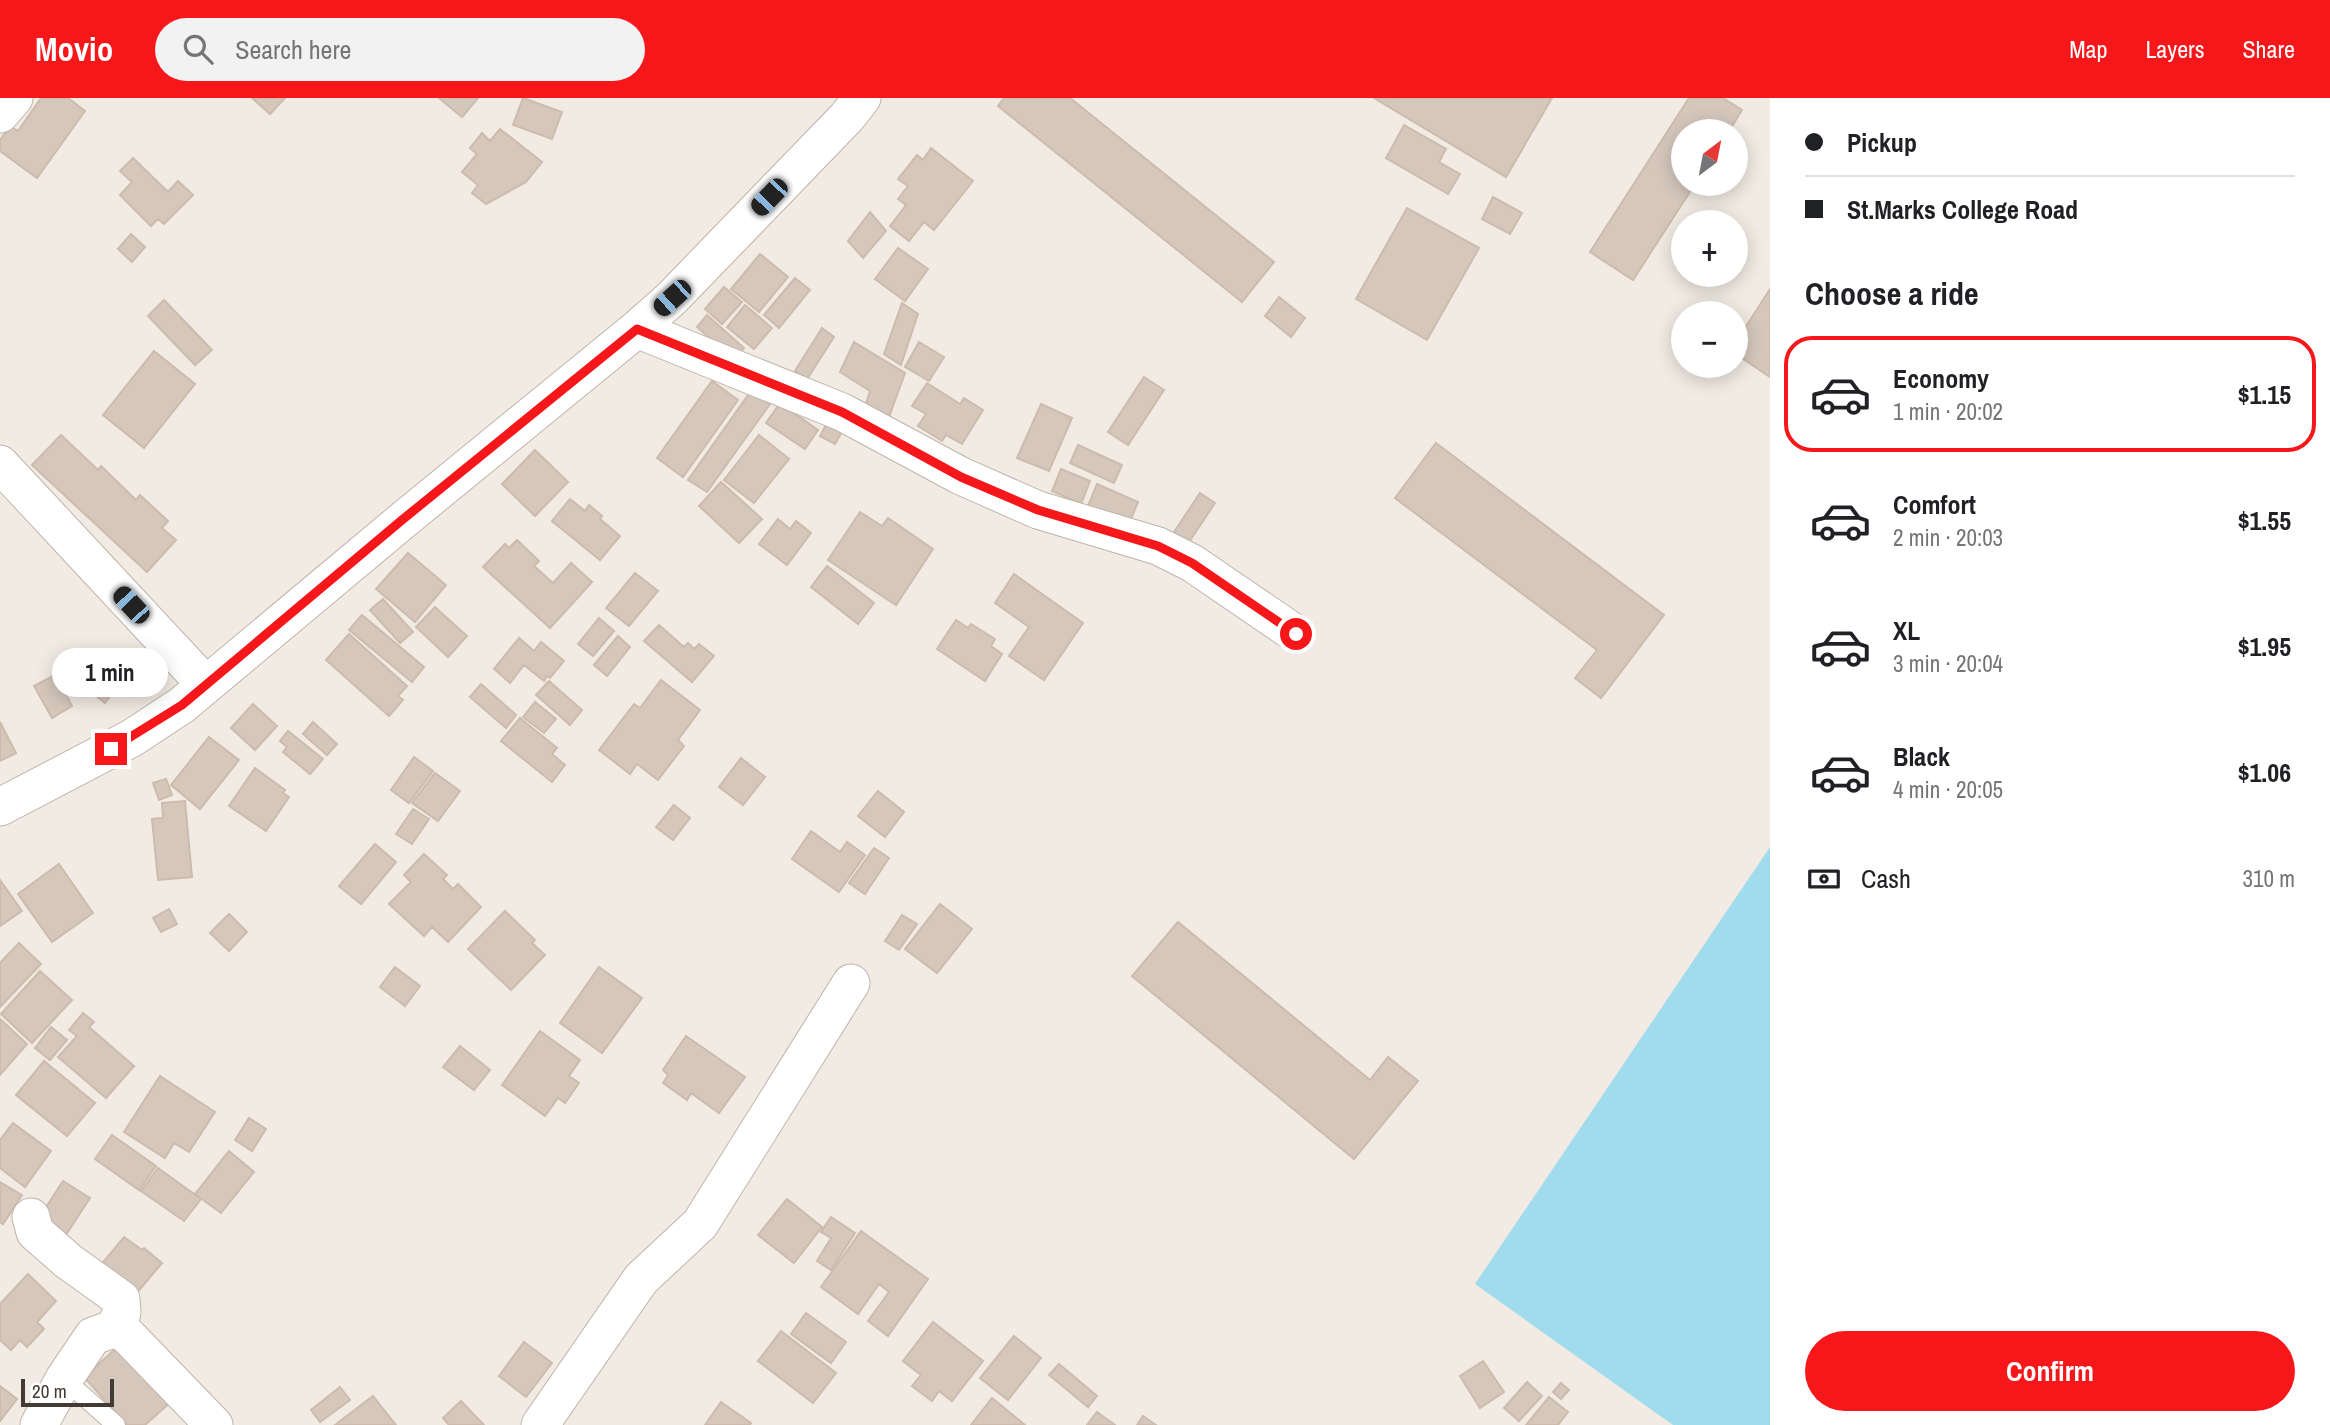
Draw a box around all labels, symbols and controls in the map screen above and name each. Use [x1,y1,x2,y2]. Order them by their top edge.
search box [155,18,645,81]
text: Movio [35,27,113,71]
icon: search [179,30,217,68]
text: Search here [235,32,351,67]
text: Map [2069,33,2107,65]
text: Layers [2145,33,2204,65]
text: Share [2242,33,2295,65]
north arrow [1671,119,1748,196]
map controls [1671,119,1748,378]
text: Pickup [1847,125,1917,160]
car [747,175,792,219]
text: St.Marks College Road [1847,192,2078,227]
button: + [1671,210,1748,287]
text: Choose a ride [1805,272,1979,315]
car [650,276,695,320]
button: − [1671,301,1748,378]
text: Economy [1893,361,1989,396]
icon: car [1809,363,1872,426]
text: $1.15 [2238,377,2291,412]
text: 1 min · 20:02 [1893,396,2003,427]
text: Comfort [1893,487,1976,522]
icon: car [1809,489,1872,552]
text: $1.55 [2238,503,2291,538]
text: 2 min · 20:03 [1893,522,2003,553]
car [109,582,154,628]
text: XL [1893,613,1920,648]
icon: car [1809,615,1872,678]
route start [1280,618,1312,650]
text: $1.95 [2238,629,2291,664]
callout: 1 min [53,648,169,696]
text: 3 min · 20:04 [1893,648,2003,679]
text: 1 min [85,657,135,688]
route end [95,733,127,765]
text: Black [1893,739,1950,774]
icon: car [1809,741,1872,804]
text: $1.06 [2238,755,2291,790]
text: 4 min · 20:05 [1893,774,2003,805]
icon: cash [1805,860,1843,898]
text: Cash [1861,861,1911,896]
text: 310 m [2243,863,2295,894]
button: Confirm [1805,1331,2295,1411]
scale bar [21,1376,114,1408]
text: 20 m [32,1378,67,1404]

